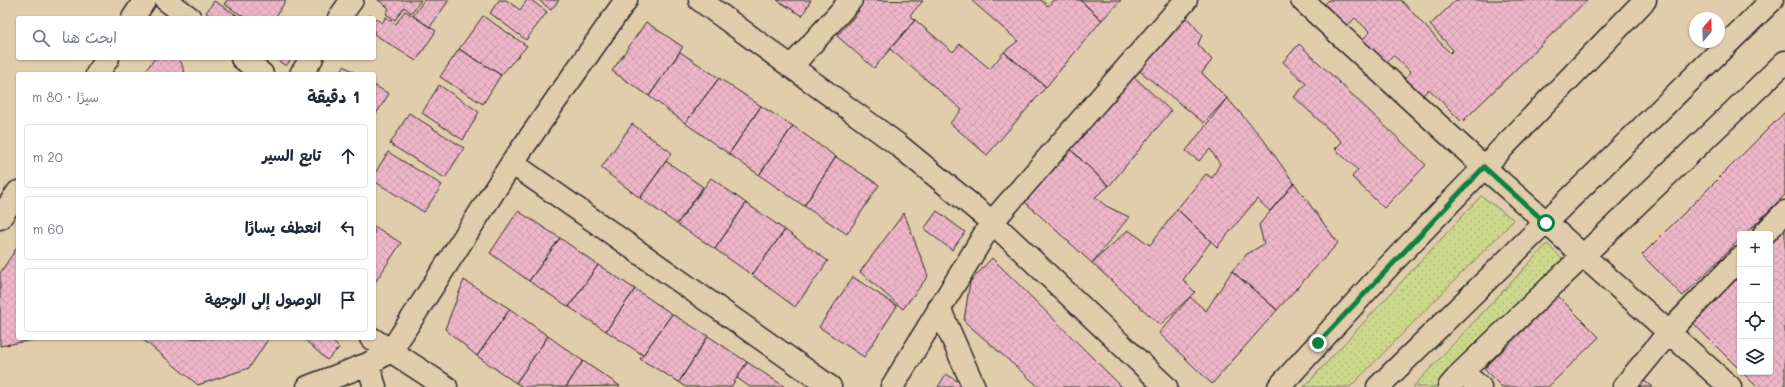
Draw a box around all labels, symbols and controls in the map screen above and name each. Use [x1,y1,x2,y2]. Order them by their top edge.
north arrow [1689,12,1725,48]
search box [16,16,376,60]
icon: search [30,27,52,49]
text: ابحث هنا [62,27,117,47]
text: 1 دقيقة [307,85,360,107]
text: سيرًا · 80 m [32,88,99,105]
text: تابع السير [262,145,321,165]
icon: ahead [337,145,359,167]
text: 20 m [33,148,63,165]
route start [1537,214,1555,232]
text: انعطف يسارًا [245,217,321,237]
icon: left [337,217,359,239]
text: 60 m [33,220,63,237]
map controls [1737,231,1773,375]
button: + [1737,231,1773,267]
button: − [1737,267,1773,303]
text: الوصول إلى الوجهة [205,289,321,309]
icon: arrive [337,289,359,311]
button: locate [1737,303,1773,339]
route end [1309,334,1327,352]
button: layers [1737,339,1773,375]

